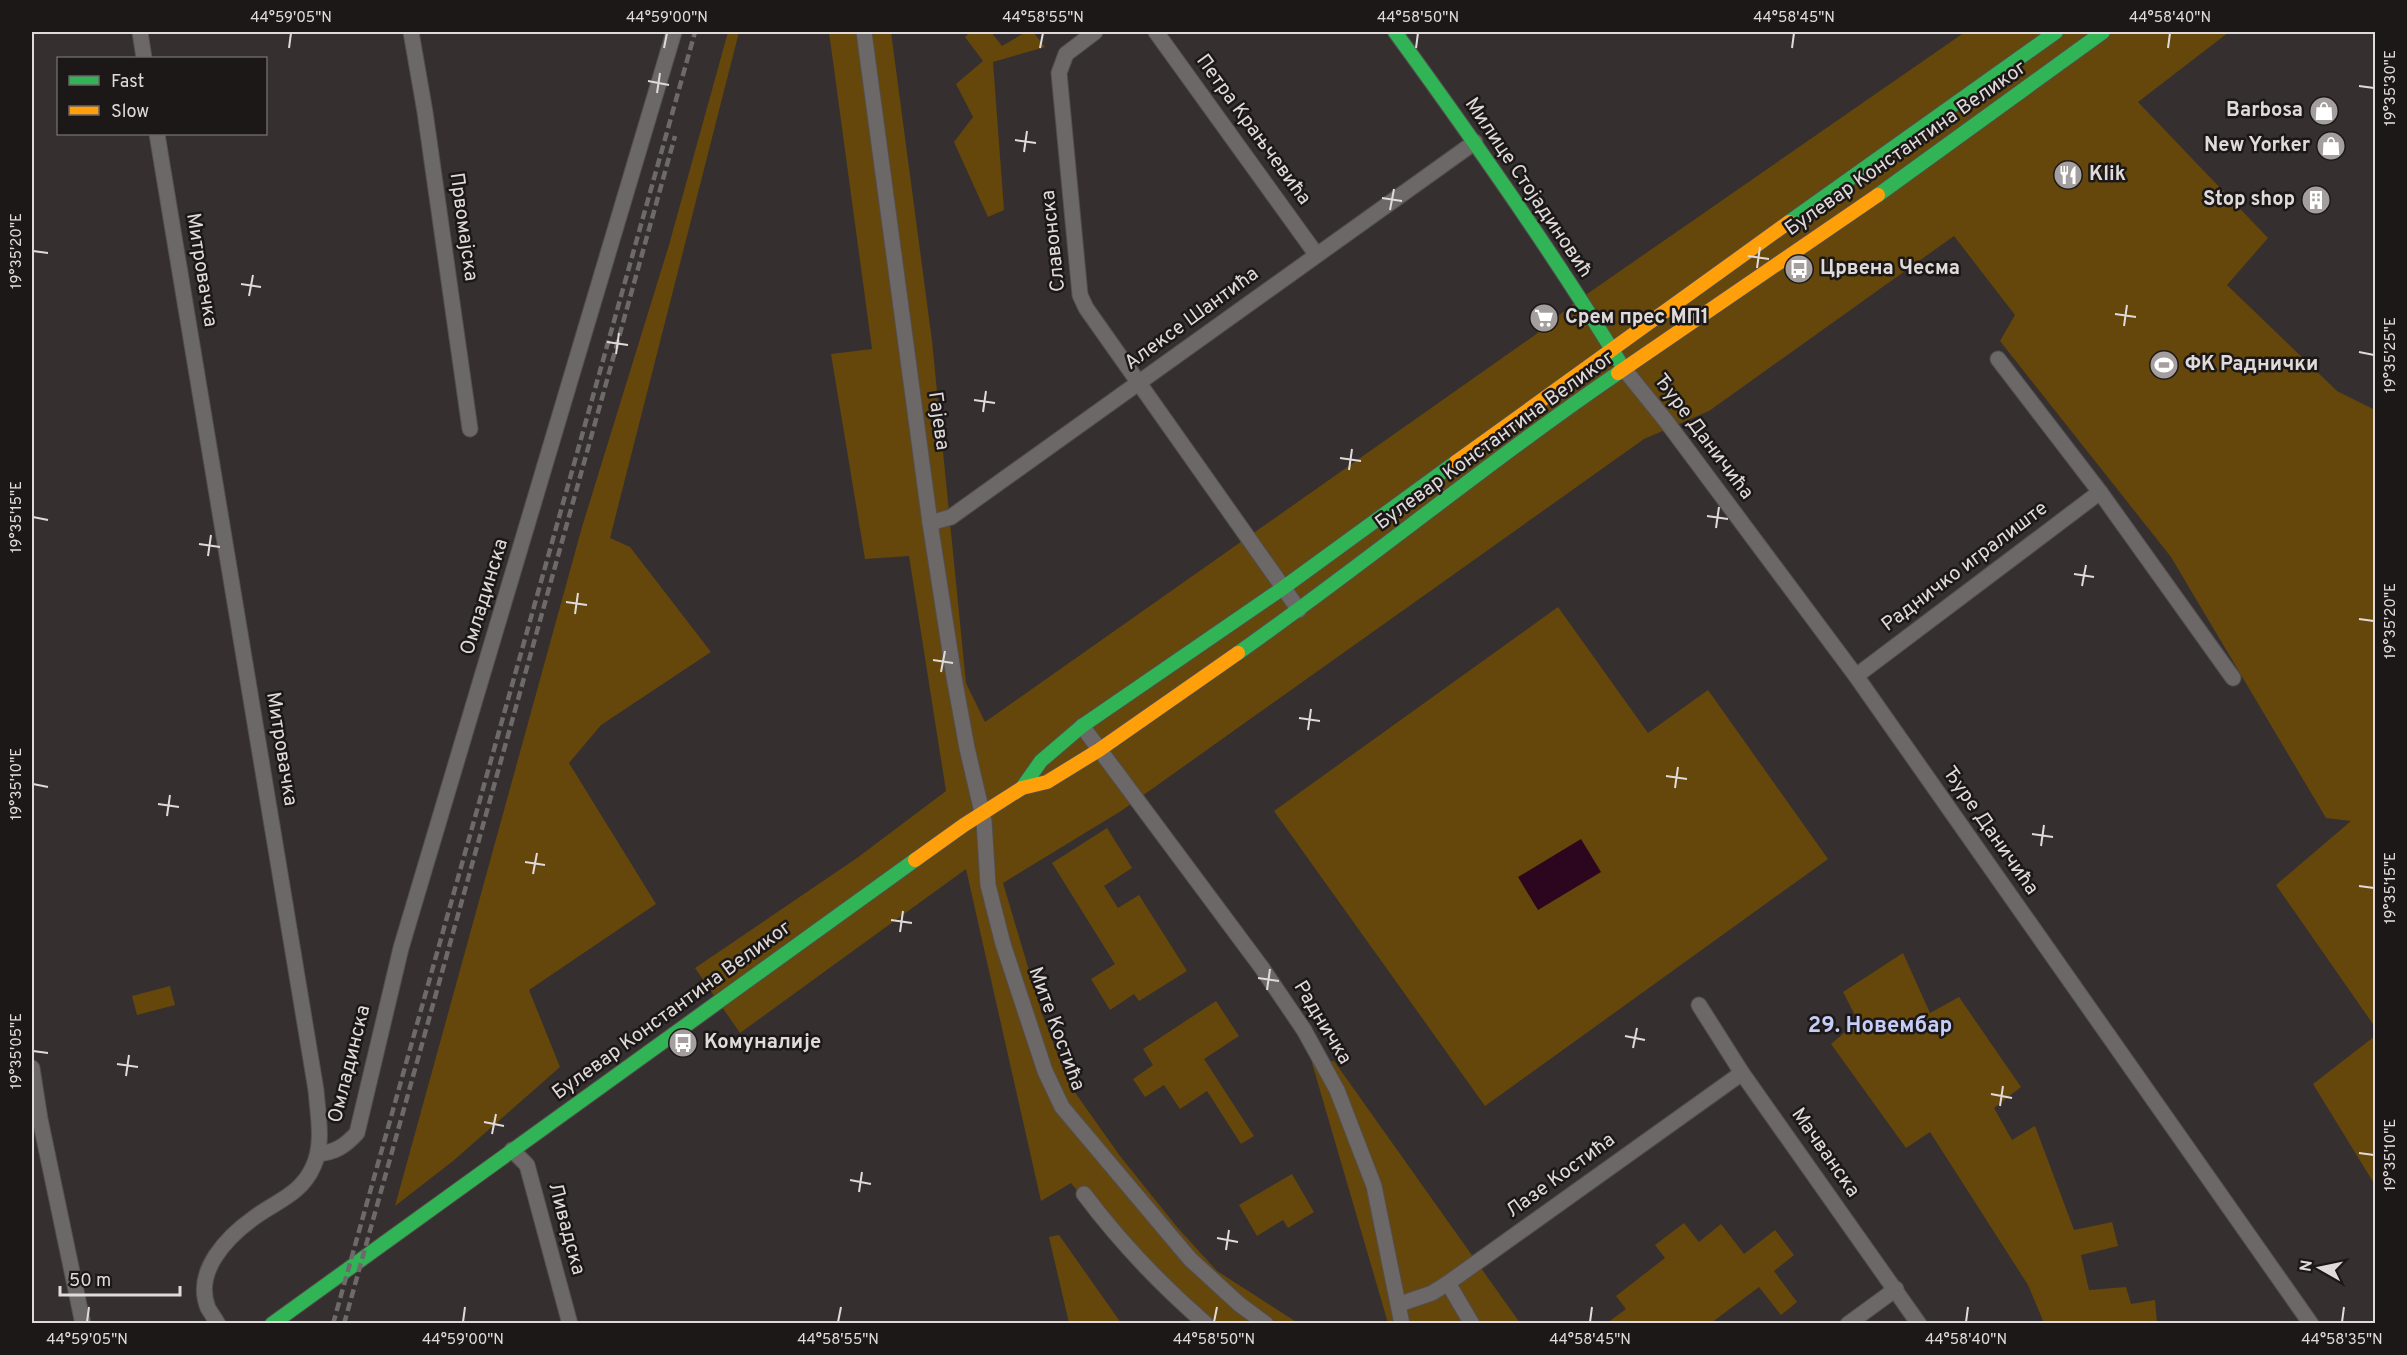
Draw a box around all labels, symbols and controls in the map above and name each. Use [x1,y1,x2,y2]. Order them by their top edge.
text: 44°59'05"N [250,9,332,28]
text: 44°59'00"N [626,9,708,28]
text: 44°58'55"N [1002,9,1084,28]
text: 44°58'50"N [1377,9,1459,28]
text: 44°58'45"N [1753,9,1835,28]
text: 44°58'40"N [2129,9,2211,28]
street label: Петра Крањчевића [1189,49,1317,211]
text: 19°35'30"E [2382,50,2401,126]
street label: Булевар Константина Великог [1780,55,2032,243]
legend [57,57,267,135]
text: Fast [111,71,144,94]
street label: Милице Стојадиновић [1458,93,1598,283]
shop icon: Barbosa [2308,95,2340,127]
place label: Barbosa [2226,98,2303,124]
text: Slow [111,101,149,124]
shop icon: New Yorker [2315,130,2347,162]
place label: New Yorker [2204,133,2311,159]
restaurant icon: Klik [2052,159,2084,191]
place label: Klik [2089,162,2126,188]
street label: Првомајска [443,171,483,283]
building icon: Stop shop [2300,184,2332,216]
place label: Stop shop [2203,187,2295,213]
street label: Славонска [1036,189,1072,293]
street label: Митровачка [179,211,223,329]
text: 19°35'20"E [8,213,27,289]
bus stop icon: Црвена Чесма [1783,253,1815,285]
place label: Црвена Чесма [1820,256,1960,282]
street label: Алексе Шантића [1120,262,1264,376]
supermarket icon: Срем прес МП1 [1528,302,1560,334]
place label: Срем прес МП1 [1565,305,1709,331]
text: 19°35'25"E [2382,317,2401,393]
street label: Булевар Константина Великог [1370,345,1620,537]
sports icon: ФК Раднички [2148,349,2180,381]
place label: ФК Раднички [2185,352,2318,378]
street label: Ђуре Даничића [1647,369,1759,505]
street label: Гајева [921,390,955,452]
text: 19°35'15"E [8,481,27,553]
street label: Радничко игралиште [1877,496,2053,638]
street label: Омладинска [455,536,515,658]
text: 19°35'20"E [2382,583,2401,659]
street label: Митровачка [259,690,303,808]
text: 19°35'10"E [8,748,27,820]
street label: Ђуре Даничића [1936,761,2044,901]
text: 19°35'15"E [2382,852,2401,924]
street label: Булевар Константина Великог [547,915,797,1107]
street label: Мите Костића [1022,964,1090,1094]
street label: Радничка [1287,976,1357,1070]
street label: Омладинска [323,1002,377,1126]
text: 19°35'05"E [8,1013,27,1089]
district label: 29. Новембар [1808,1013,1952,1040]
bus stop icon: Комуналије [667,1027,699,1059]
place label: Комуналије [704,1030,821,1056]
street label: Мачванска [1785,1103,1865,1203]
text: 19°35'10"E [2382,1119,2401,1191]
street label: Лазе Костића [1501,1128,1621,1224]
street label: Ливадска [541,1180,591,1278]
north arrow [2290,1238,2350,1298]
scale bar [60,1259,180,1297]
text: N [2296,1259,2318,1273]
text: 50 m [69,1270,111,1293]
text: 44°59'05"N [46,1331,128,1350]
text: 44°59'00"N [422,1331,504,1350]
text: 44°58'55"N [797,1331,879,1350]
text: 44°58'50"N [1173,1331,1255,1350]
text: 44°58'45"N [1549,1331,1631,1350]
text: 44°58'40"N [1925,1331,2007,1350]
text: 44°58'35"N [2301,1331,2383,1350]

